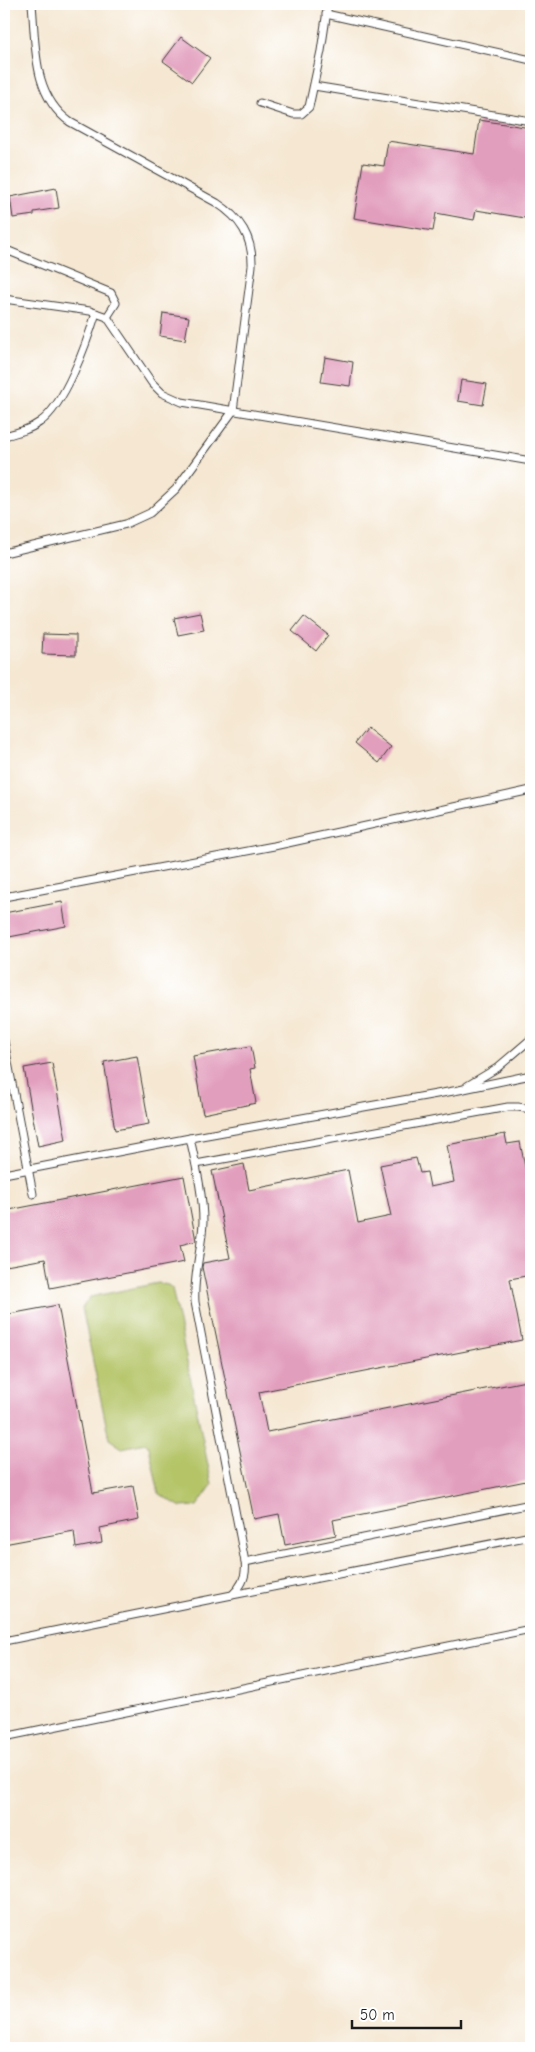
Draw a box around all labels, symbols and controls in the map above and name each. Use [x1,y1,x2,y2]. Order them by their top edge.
scale bar [352,1997,461,2029]
text: 50 m [360,2006,395,2024]

